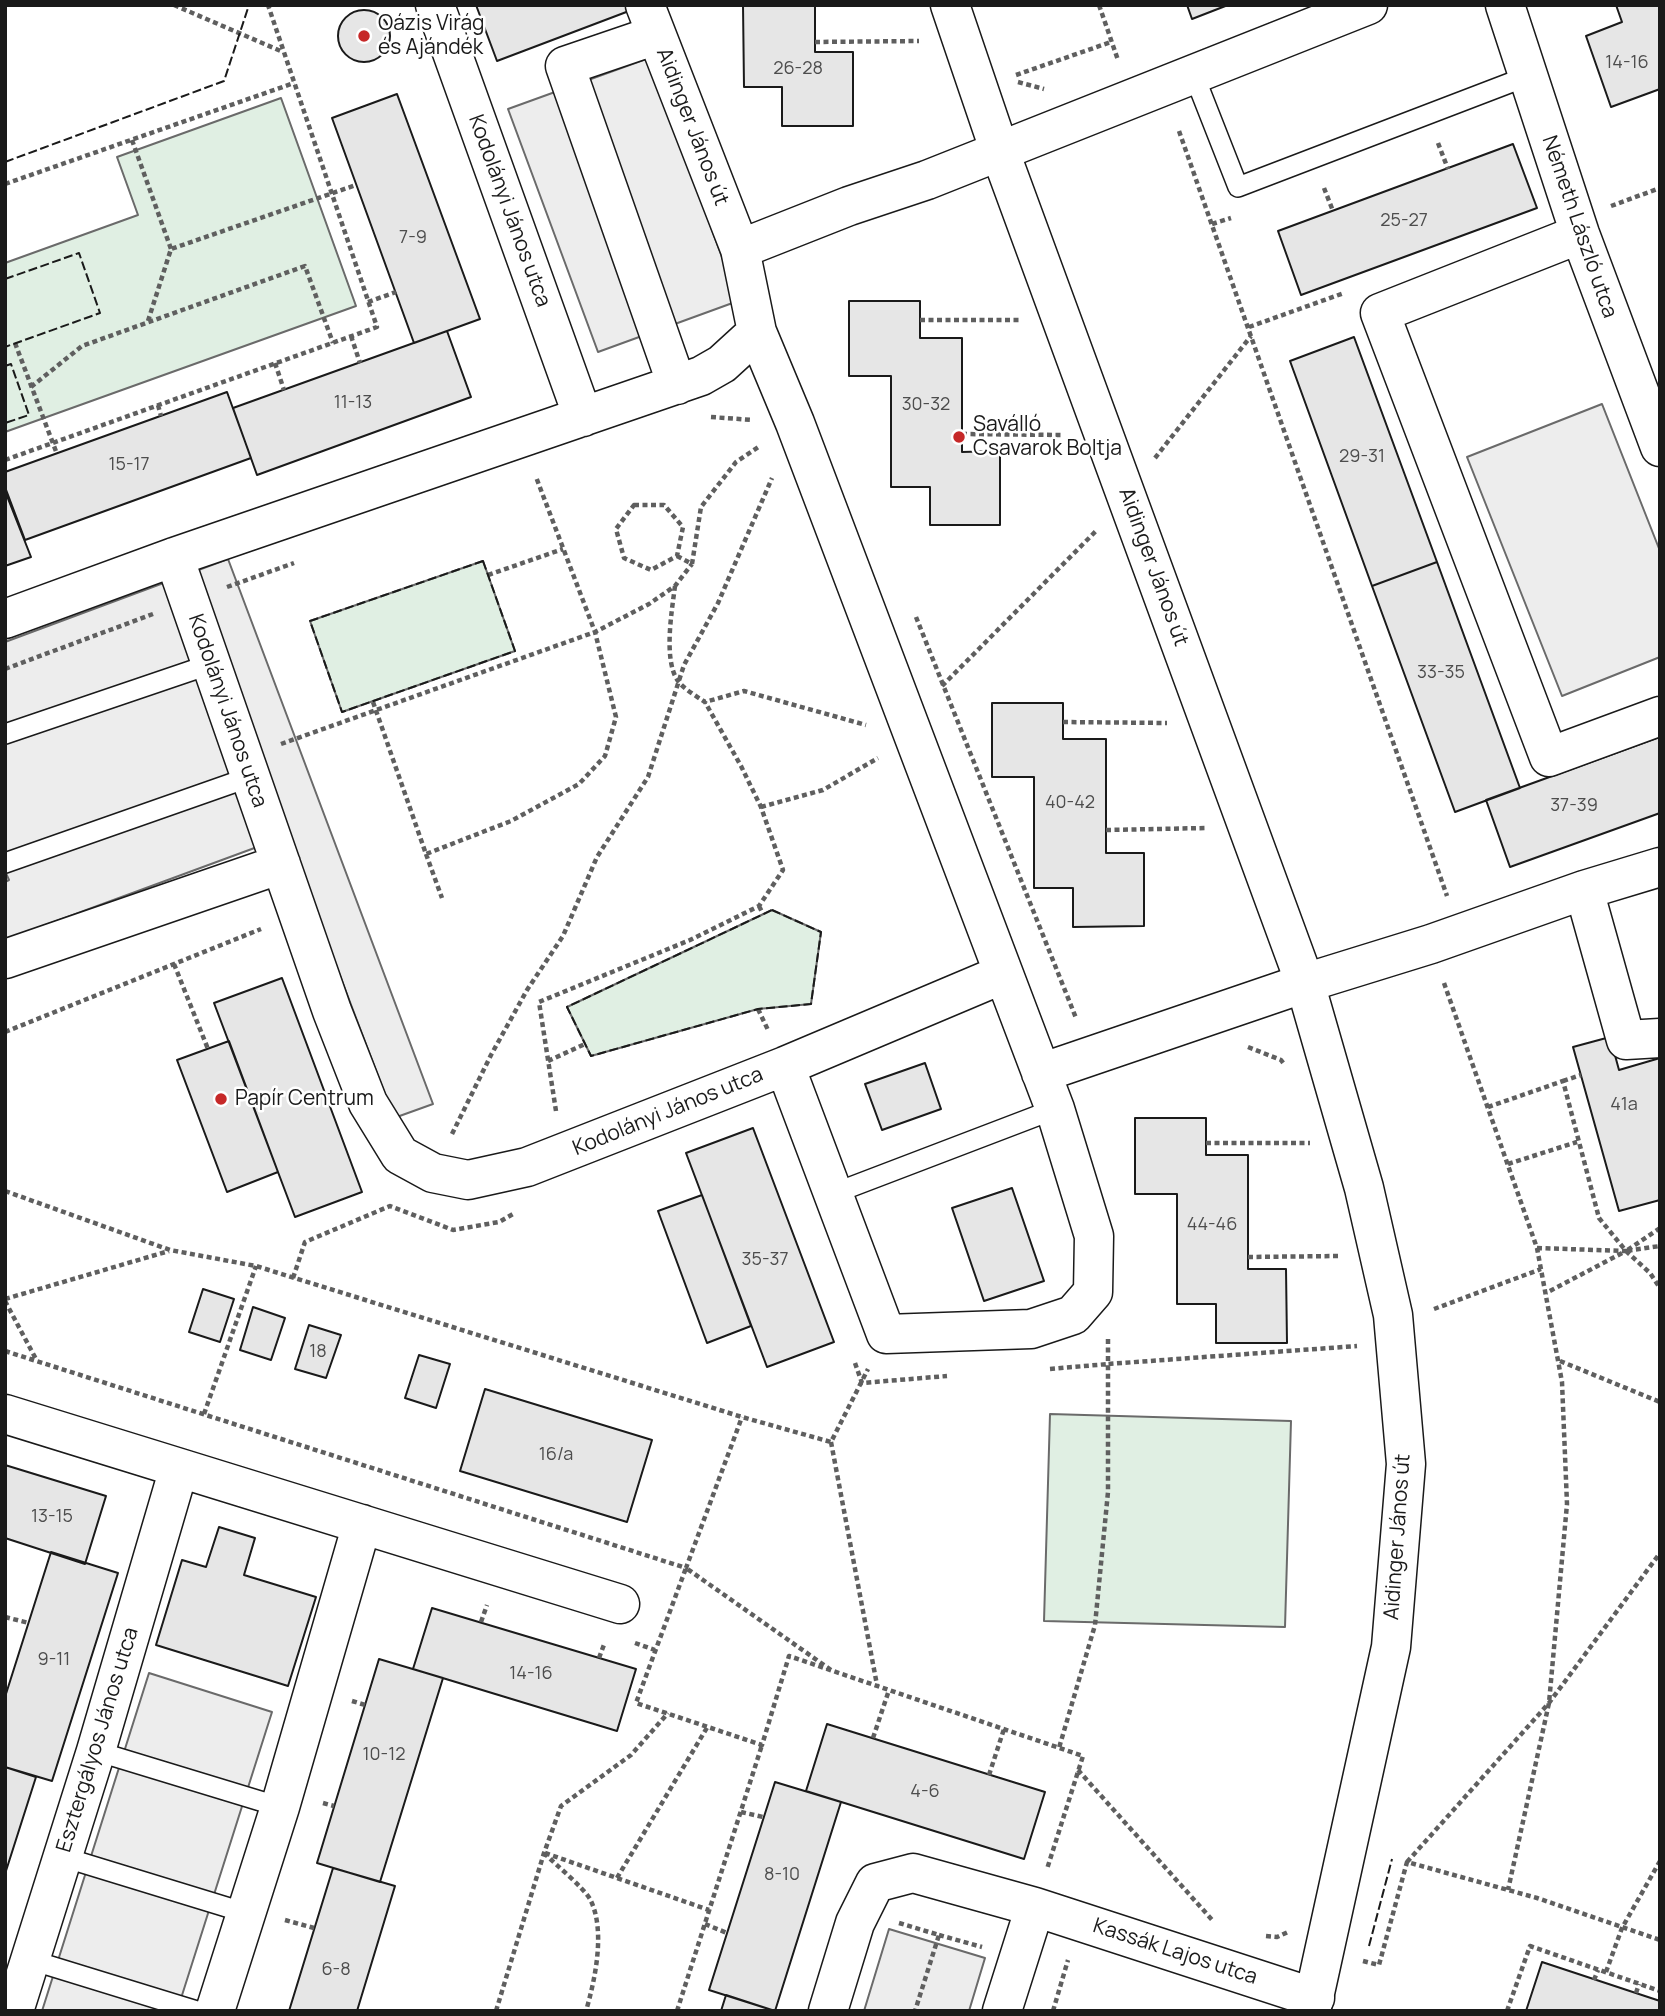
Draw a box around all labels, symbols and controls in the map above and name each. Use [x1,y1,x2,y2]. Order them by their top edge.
place label: Oázis Virág és Ajándék [378,11,485,61]
marker: Oázis Virág és Ajándék [356,28,372,44]
street label: Aidinger János út [650,45,734,209]
house number: 14-16 [1605,52,1649,74]
house number: 26-28 [773,58,823,80]
street label: Kodolányi János utca [462,111,556,311]
street label: Németh László utca [1536,133,1622,321]
house number: 25-27 [1380,210,1428,232]
house number: 7-9 [399,227,427,249]
house number: 11-13 [334,392,372,414]
house number: 30-32 [902,394,950,416]
place label: Saválló Csavarok Boltja [973,412,1122,462]
marker: Saválló Csavarok Boltja [951,429,967,445]
house number: 29-31 [1339,446,1385,468]
house number: 15-17 [108,454,150,476]
street label: Aidinger János út [1113,484,1193,650]
street label: Kodolányi János utca [182,611,272,811]
house number: 33-35 [1417,662,1465,684]
house number: 40-42 [1045,792,1095,814]
house number: 37-39 [1550,795,1598,817]
street label: Kodolányi János utca [569,1062,767,1162]
place label: Papír Centrum [235,1086,374,1112]
marker: Papír Centrum [213,1091,229,1107]
house number: 41a [1610,1094,1638,1116]
house number: 44-46 [1187,1214,1237,1236]
house number: 35-37 [742,1249,788,1271]
house number: 18 [309,1341,327,1363]
house number: 16/a [539,1444,573,1466]
street label: Aidinger János út [1380,1453,1416,1621]
house number: 13-15 [31,1506,73,1528]
street label: Esztergályos János utca [52,1625,144,1855]
house number: 9-11 [38,1649,70,1671]
house number: 14-16 [509,1663,553,1685]
house number: 10-12 [363,1744,405,1766]
house number: 4-6 [910,1781,940,1803]
house number: 8-10 [764,1864,800,1886]
street label: Kassák Lajos utca [1090,1914,1260,1990]
house number: 6-8 [321,1959,351,1981]

